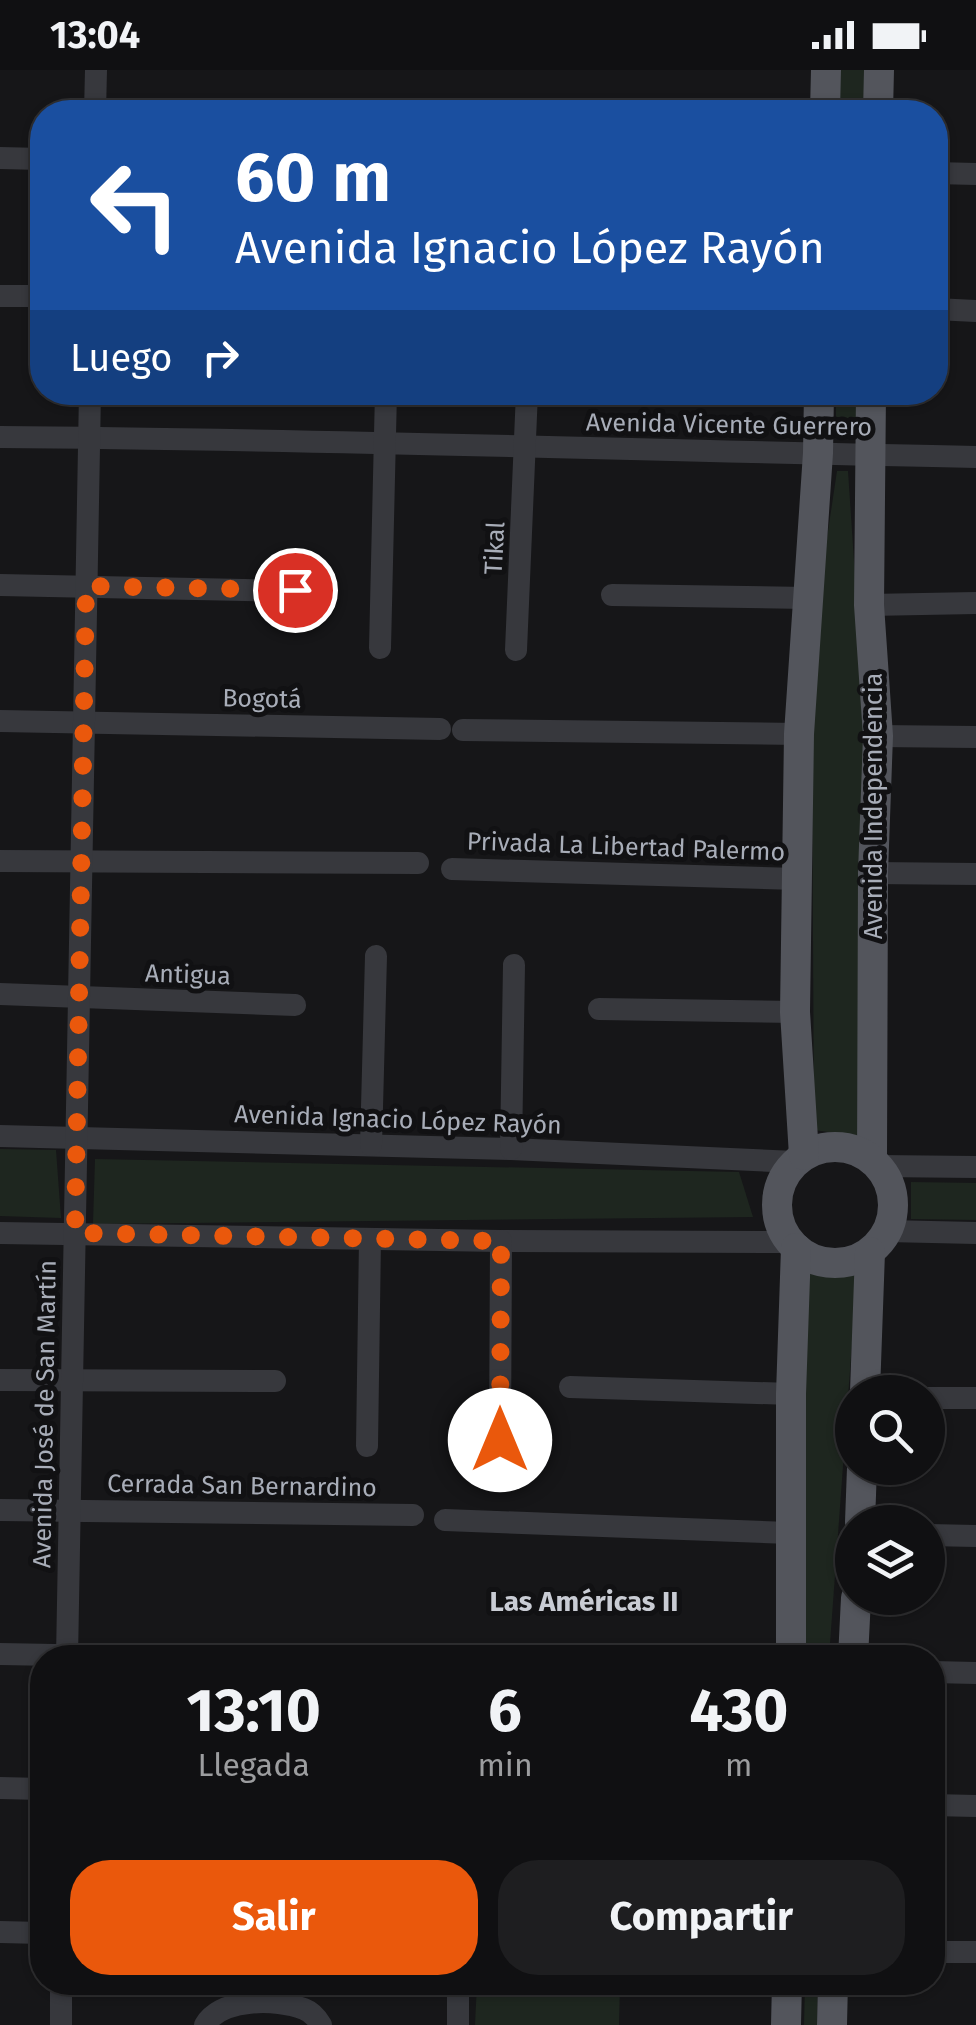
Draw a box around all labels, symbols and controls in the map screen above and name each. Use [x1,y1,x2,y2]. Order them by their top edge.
text: 13:04 [50,12,140,58]
text: 60 m [235,136,391,220]
icon: left [70,140,200,270]
text: Avenida Ignacio López Rayón [235,221,825,275]
icon: right [193,330,248,385]
text: Luego [70,335,173,381]
street label: Avenida Vicente Guerrero [586,408,872,442]
street label: Tikal [479,521,511,575]
pin [253,548,338,633]
icon: arrive [268,563,323,618]
street label: Avenida Independencia [859,673,889,939]
street label: Bogotá [222,683,302,715]
street label: Privada La Libertad Palermo [466,826,786,868]
street label: Antigua [144,959,231,991]
street label: Avenida Ignacio López Rayón [234,1099,562,1141]
street label: Avenida José de San Martín [27,1260,63,1568]
map controls [835,1375,945,1615]
button: search [835,1375,945,1485]
position arrow [448,1388,552,1492]
street label: Cerrada San Bernardino [107,1469,377,1503]
button: layers [835,1505,945,1615]
district label: Las Américas II [490,1585,678,1618]
text: 13:10 [187,1675,321,1747]
text: 6 [488,1675,522,1747]
text: 430 [689,1675,788,1747]
text: Llegada [198,1746,310,1784]
text: min [477,1746,533,1784]
text: m [725,1746,753,1784]
button: Salir [70,1860,478,1975]
button: Compartir [498,1860,905,1975]

